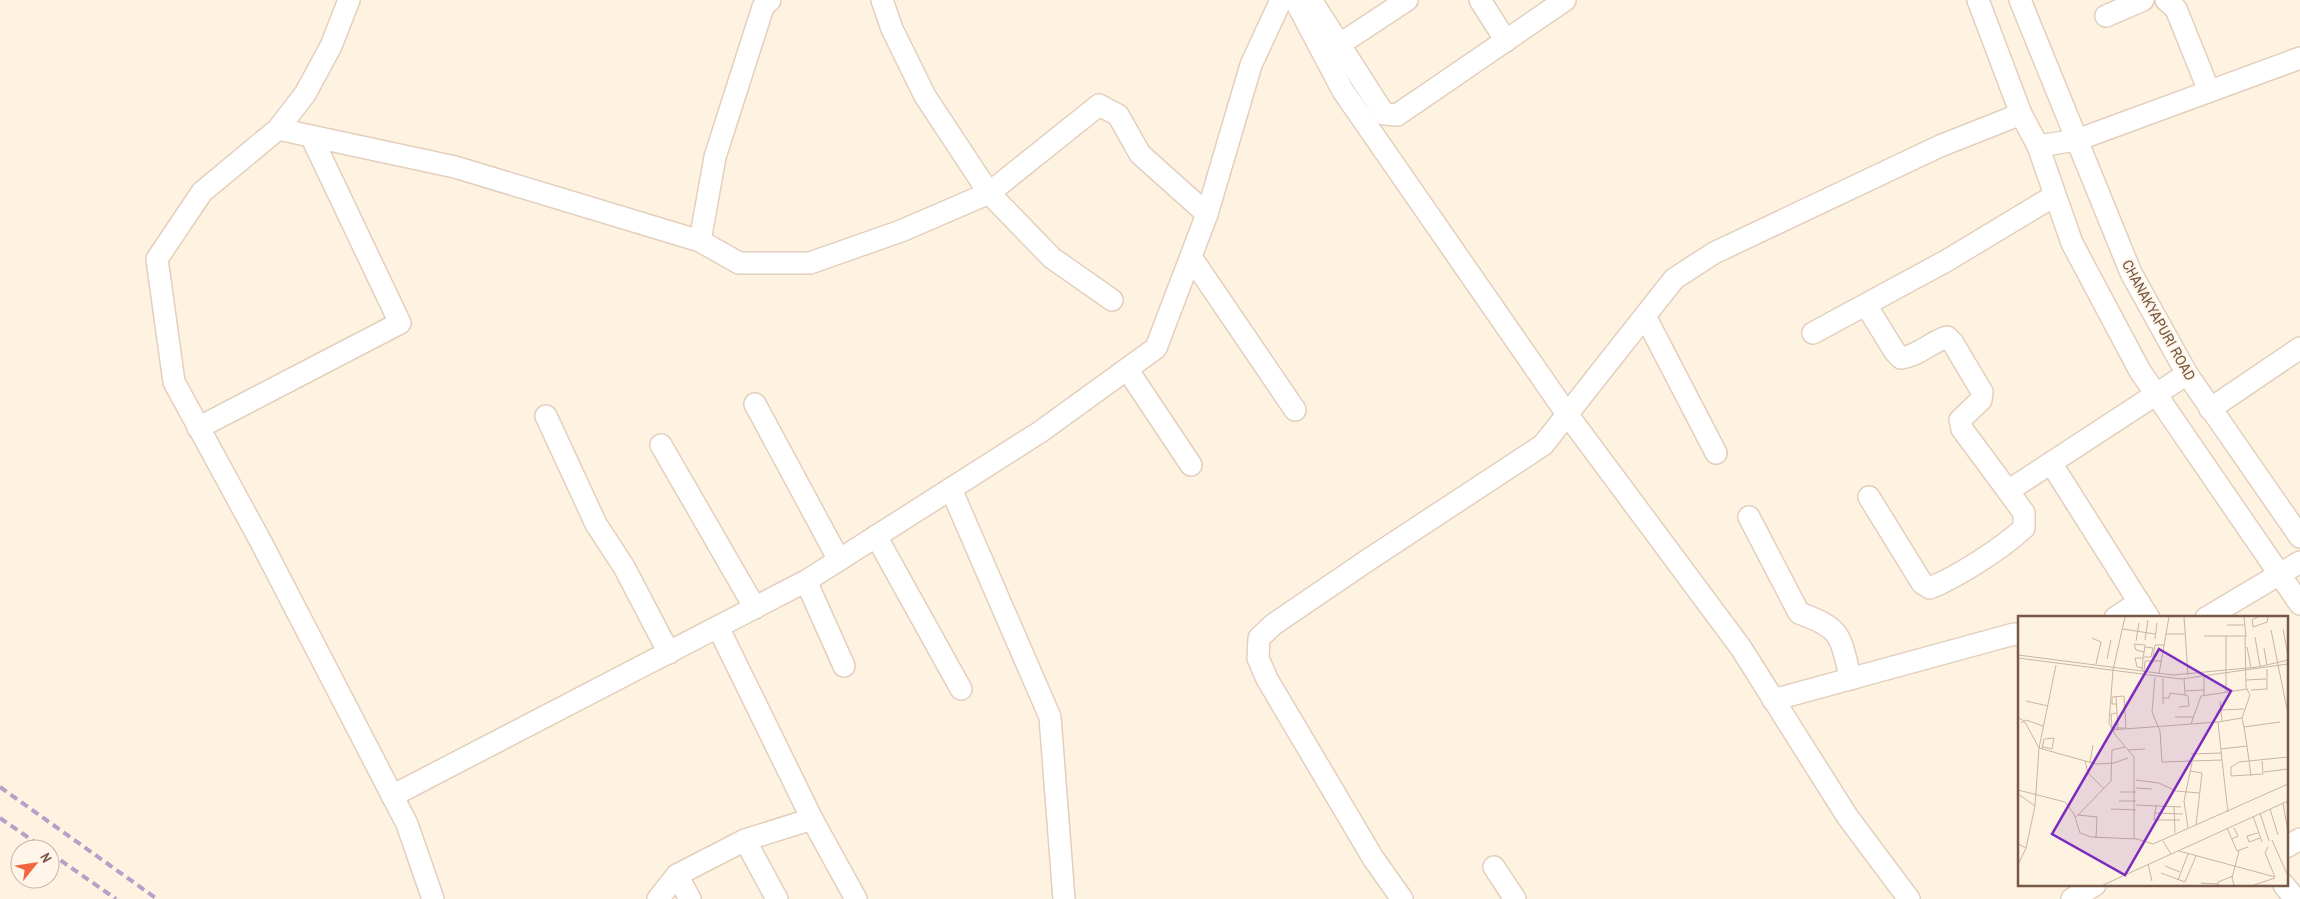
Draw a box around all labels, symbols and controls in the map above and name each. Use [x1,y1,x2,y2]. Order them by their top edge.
street label: CHANAKYAPURI ROAD [2117,256,2201,384]
inset map [2018,616,2288,886]
north arrow [10,839,60,889]
text: N [36,849,56,866]

